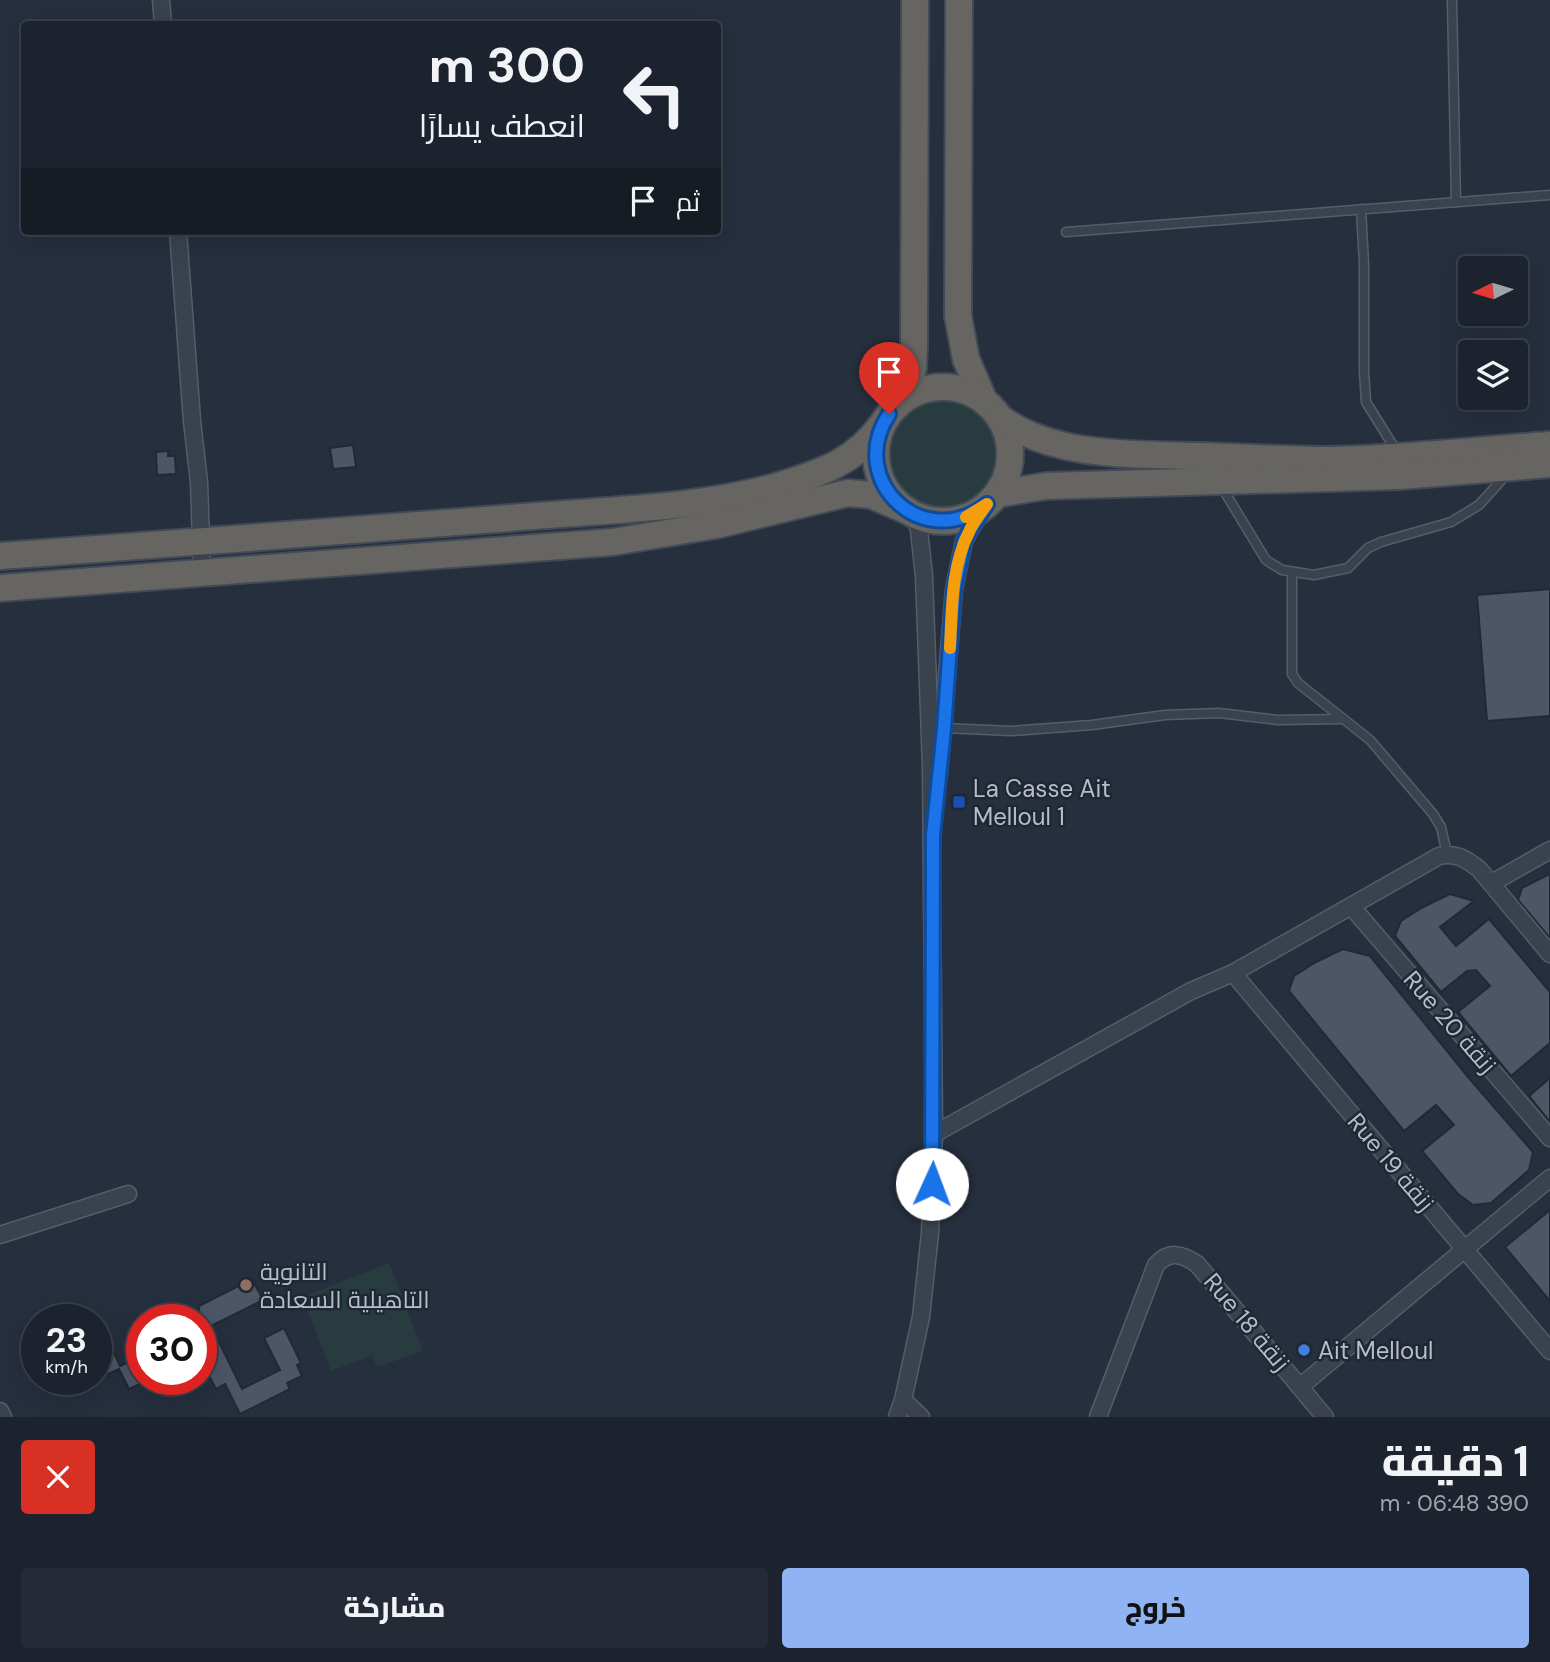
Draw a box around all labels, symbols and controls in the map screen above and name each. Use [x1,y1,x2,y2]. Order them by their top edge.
text: 300 m [429,33,585,97]
icon: left [609,49,700,140]
text: انعطف يسارًا [419,105,585,147]
icon: arrive [624,182,662,220]
text: ثم [676,185,700,219]
north arrow [1458,256,1528,326]
map controls [1458,256,1528,410]
button: layers [1458,340,1528,410]
pin [859,342,919,414]
icon: arrive [870,353,908,391]
place label: La Casse Ait Melloul 1 [973,773,1111,832]
marker: La Casse Ait Melloul 1 [951,794,967,810]
street label: Rue 20 زنقة [1397,964,1503,1080]
street label: Rue 19 زنقة [1341,1106,1441,1218]
position arrow [895,1147,969,1221]
place label: التانوية التاهيلية السعادة [260,1256,430,1315]
street label: Rue 18 زنقة [1197,1267,1297,1377]
marker: التانوية التاهيلية السعادة [238,1277,254,1293]
speed limit sign: 30 [126,1304,217,1395]
text: 23 [46,1317,87,1363]
place label: Ait Melloul [1318,1335,1433,1366]
marker: Ait Melloul [1296,1342,1312,1358]
text: km/h [45,1355,88,1379]
text: 1 دقيقة [1382,1434,1529,1489]
button: close [21,1440,95,1514]
text: 390 m · 06:48 [1380,1488,1529,1518]
button: مشاركة [21,1568,768,1648]
button: خروج [782,1568,1529,1648]

